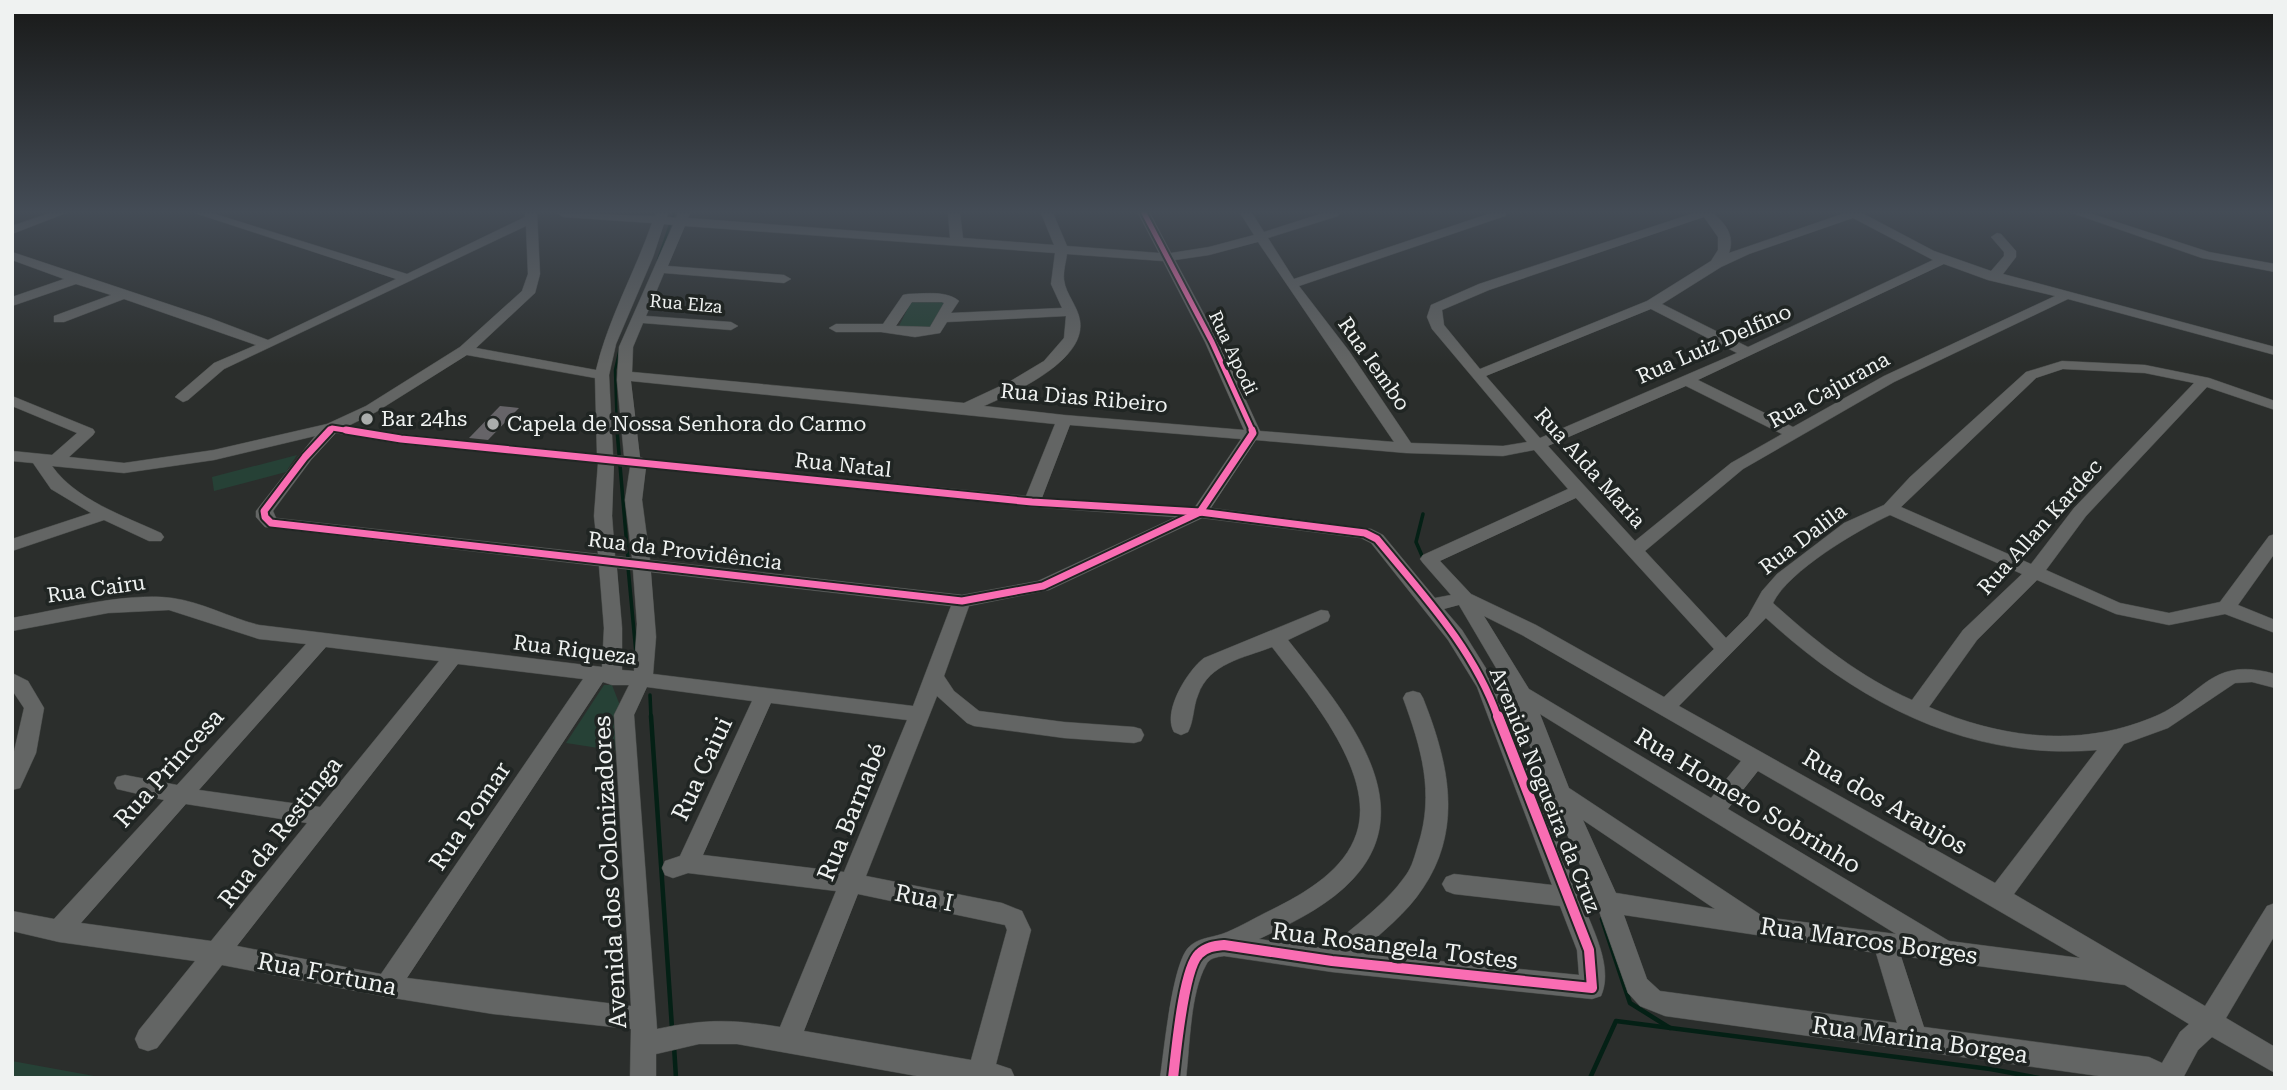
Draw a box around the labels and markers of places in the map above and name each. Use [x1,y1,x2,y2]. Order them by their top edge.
place label: Bar 24hs [381,407,467,431]
marker: Bar 24hs [359,411,375,427]
place label: Capela de Nossa Senhora do Carmo [507,412,866,436]
marker: Capela de Nossa Senhora do Carmo [485,416,501,432]

